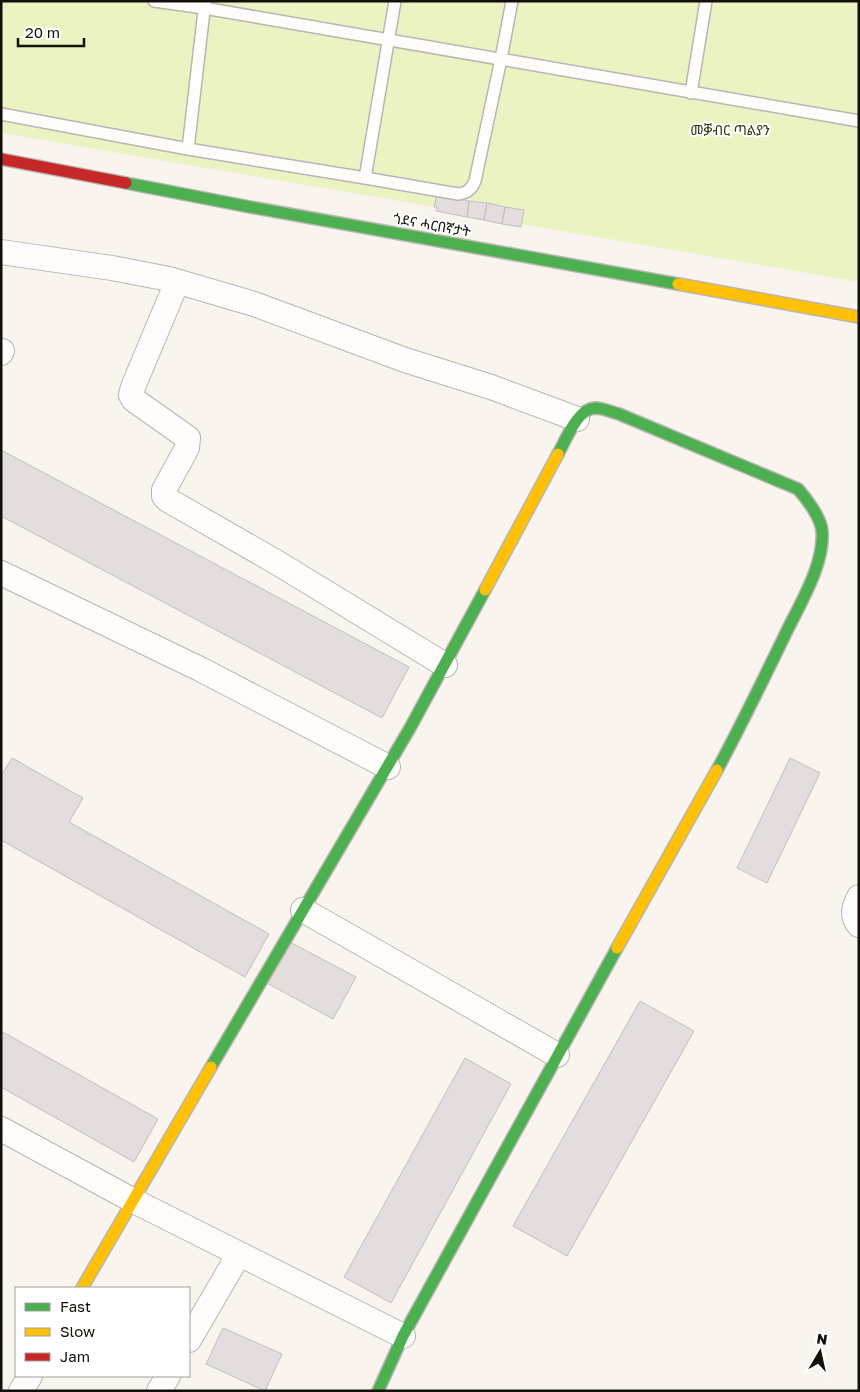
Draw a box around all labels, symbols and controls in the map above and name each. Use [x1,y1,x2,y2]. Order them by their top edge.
scale bar [18,15,84,47]
text: 20 m [25,23,60,41]
park label: መቓብር ጣልያን [690,121,770,138]
street label: ጎደና ሓርበኛታት [392,209,473,240]
legend [15,1287,190,1377]
text: Fast [60,1297,91,1315]
text: Slow [60,1322,95,1340]
north arrow [795,1327,845,1377]
text: N [816,1329,829,1348]
text: Jam [60,1347,90,1365]

